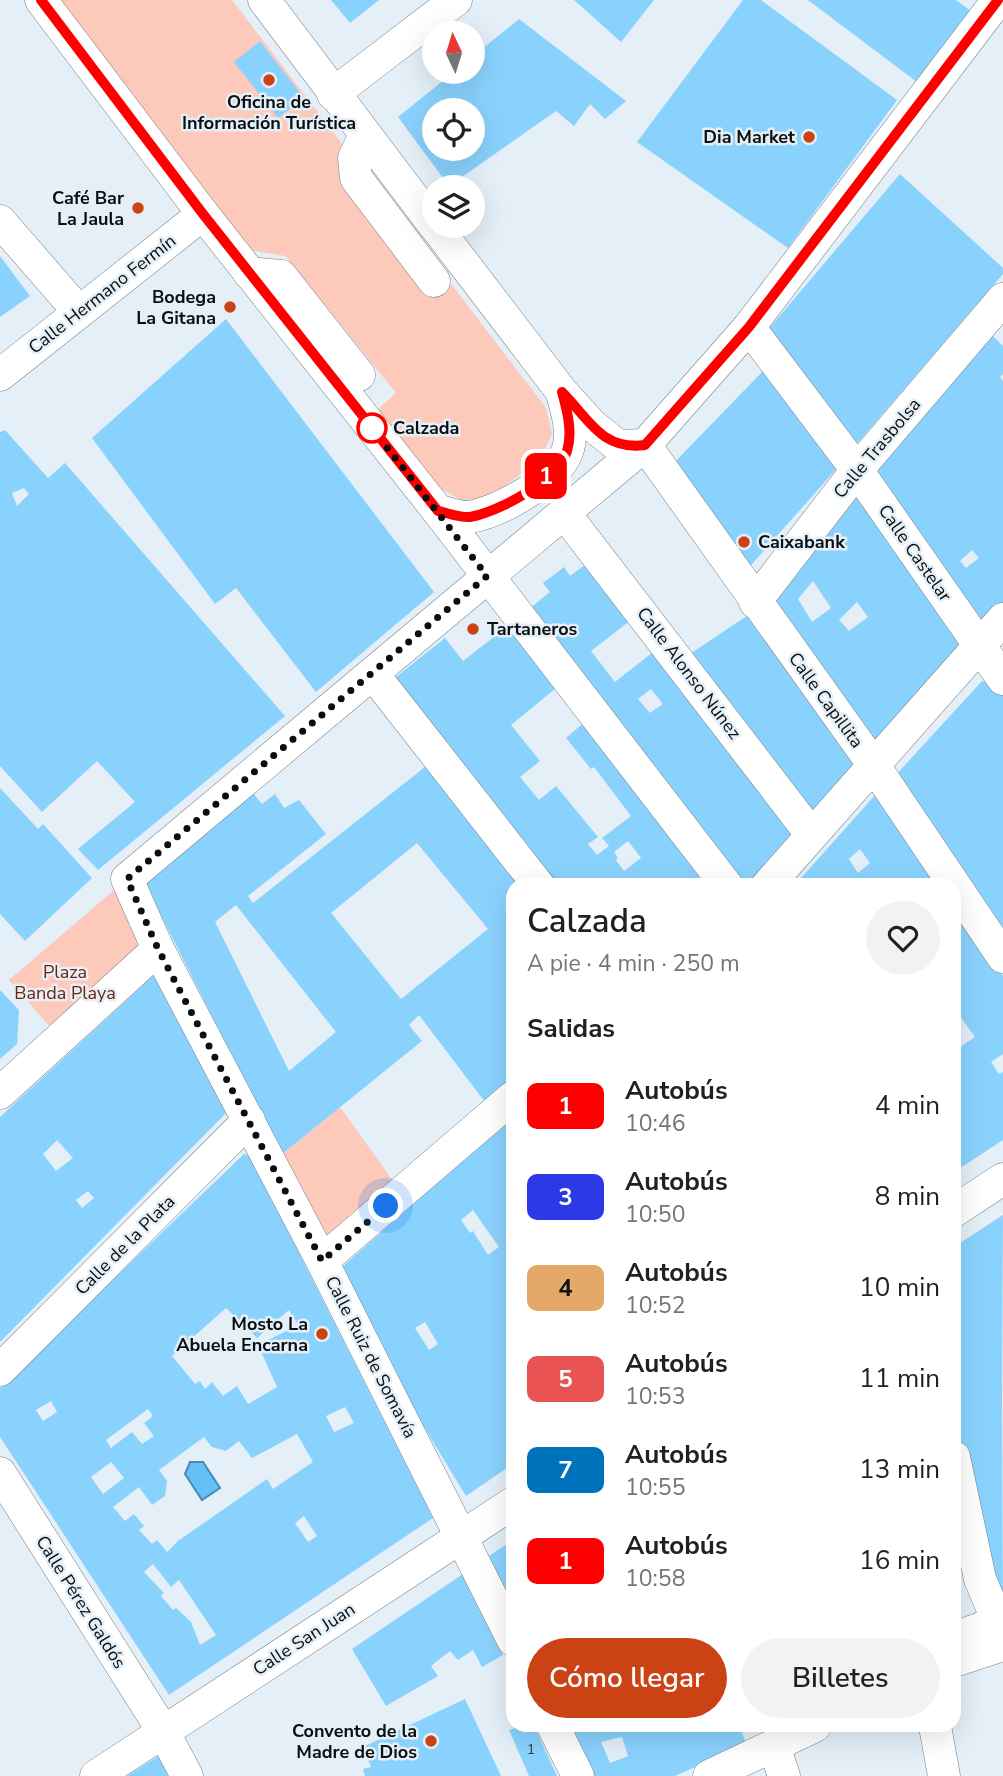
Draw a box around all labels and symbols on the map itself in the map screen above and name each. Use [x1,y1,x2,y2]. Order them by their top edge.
north arrow [422,21,485,84]
marker: Oficina de Información Turística [261,72,277,88]
place label: Oficina de Información Turística [182,90,356,135]
place label: Dia Market [703,125,795,149]
marker: Dia Market [801,129,817,145]
place label: Café Bar La Jaula [52,186,124,231]
marker: Café Bar La Jaula [130,200,146,216]
street label: Calle Hermano Fermín [23,229,181,359]
place label: Bodega La Gitana [136,285,216,330]
marker: Bodega La Gitana [222,299,238,315]
street label: Calle Trasbolsa [828,393,926,503]
marker: Calzada [357,413,387,443]
place label: Calzada [393,416,459,440]
line badge: 1 [523,453,569,499]
street label: Calle Castelar [873,500,958,607]
place label: Caixabank [758,530,845,554]
marker: Caixabank [736,534,752,550]
street label: Calle Alonso Núnez [631,602,747,744]
place label: Tartaneros [487,617,578,641]
marker: Tartaneros [465,621,481,637]
street label: Calle Capillita [783,647,869,753]
park label: Plaza Banda Playa [14,960,116,1005]
your location [368,1188,403,1223]
street label: Calle de la Plata [70,1190,180,1300]
street label: Calle Ruiz de Somavía [320,1272,422,1442]
place label: Mosto La Abuela Encarna [176,1312,308,1357]
marker: Mosto La Abuela Encarna [314,1326,330,1342]
street label: Calle Pérez Galdós [30,1531,132,1673]
street label: Calle San Juan [248,1597,360,1681]
place label: Convento de la Madre de Dios [292,1719,417,1764]
marker: Convento de la Madre de Dios [423,1733,439,1749]
house number: 1 [527,1740,535,1759]

